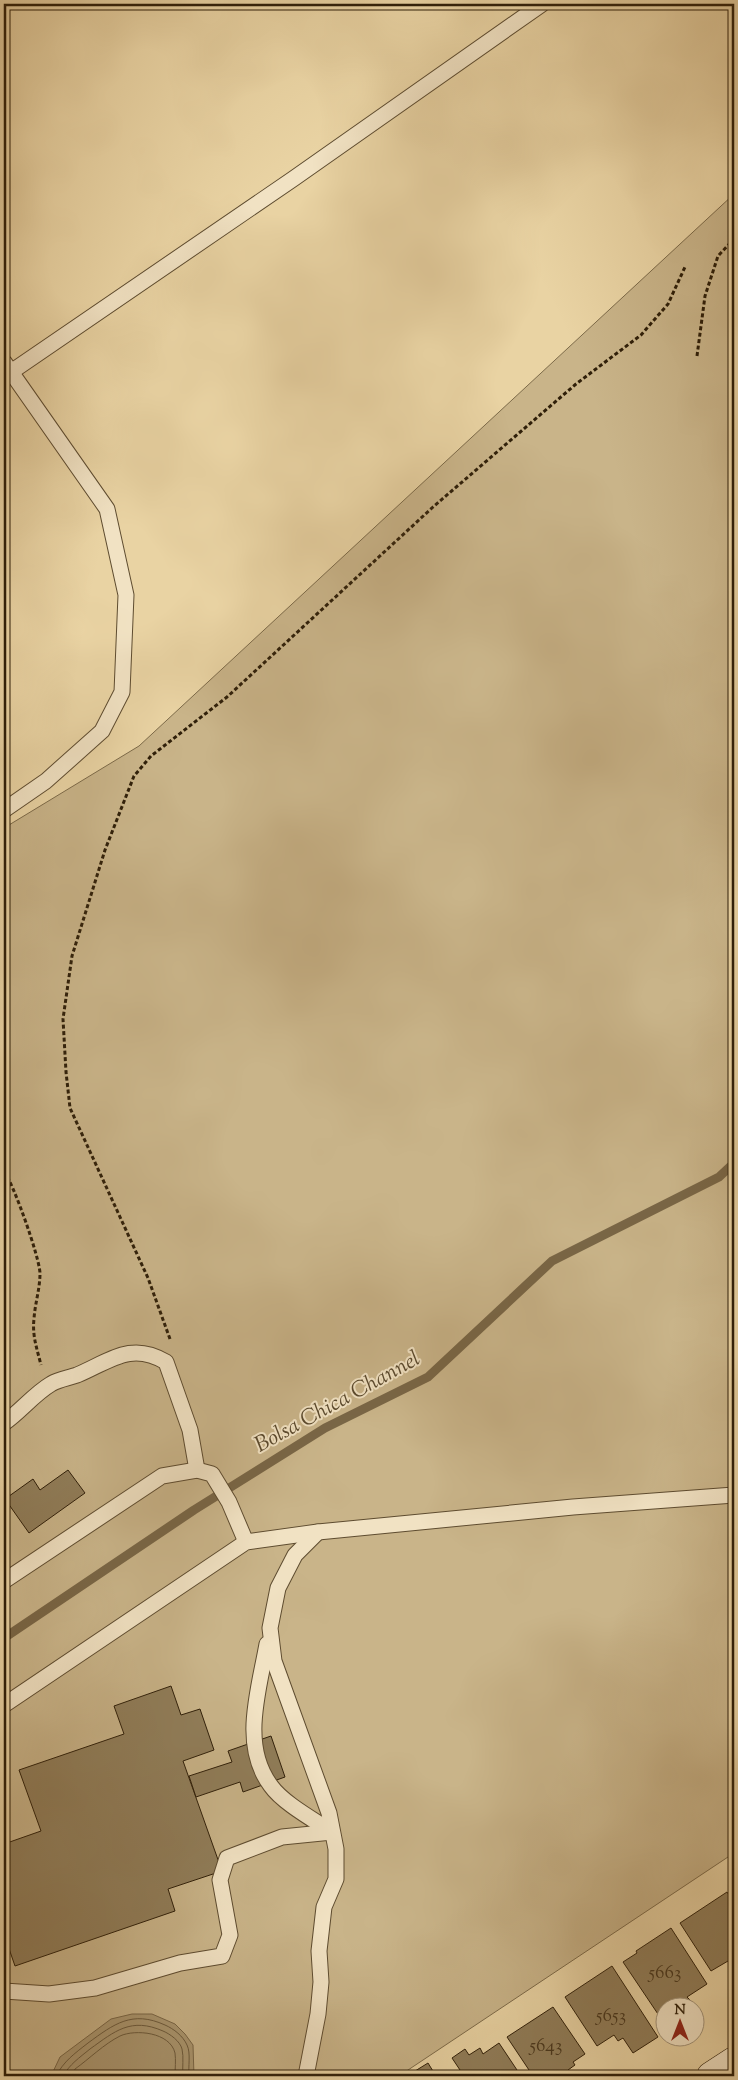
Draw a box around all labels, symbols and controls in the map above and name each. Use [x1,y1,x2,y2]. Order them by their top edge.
water label: Bolsa Chica Channel [249,1344,427,1462]
house number: 5663 [647,1960,682,1987]
north arrow [656,1998,706,2048]
text: N [674,2001,686,2021]
house number: 5653 [595,2003,626,2030]
house number: 5643 [529,2033,562,2060]

